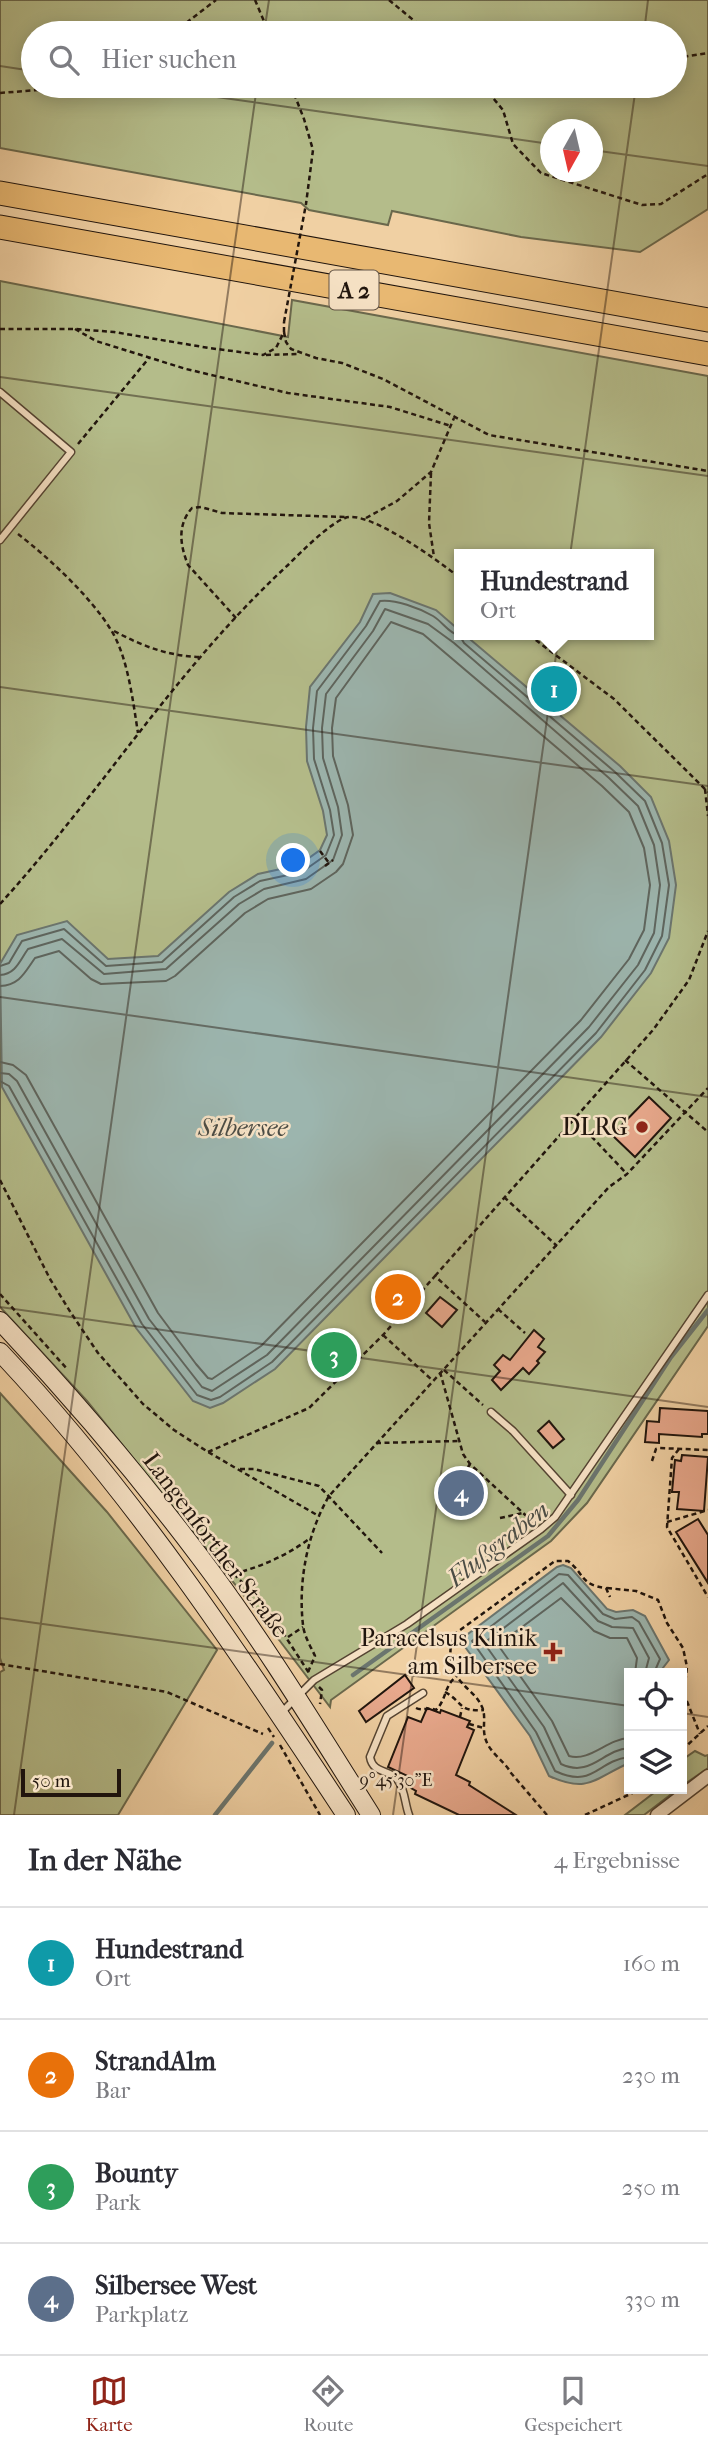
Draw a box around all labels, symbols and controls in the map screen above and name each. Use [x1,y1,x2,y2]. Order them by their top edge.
search box [21,21,687,98]
icon: search [45,41,83,79]
text: Hier suchen [101,44,237,75]
north arrow [540,119,603,182]
road number: A 2 [330,270,378,310]
popup [454,549,654,640]
text: Hundestrand [480,566,628,597]
text: Ort [480,597,516,624]
pin: 1 [531,663,577,715]
your location [276,843,310,877]
water label: Silbersee [197,1112,289,1143]
place label: DLRG [562,1113,628,1141]
marker: DLRG [634,1119,650,1135]
pin: 2 [375,1271,421,1323]
pin: 3 [311,1329,357,1381]
street label: Langenforther Straße [137,1447,295,1643]
pin: 4 [438,1467,484,1519]
water label: Flußgraben [440,1494,555,1594]
place label: Paracelsus Klinik am Silbersee [360,1624,538,1680]
marker: Paracelsus Klinik am Silbersee [543,1642,563,1662]
map controls [624,1668,687,1794]
button: locate [624,1668,687,1731]
button: layers [624,1731,687,1794]
scale bar [21,1766,121,1798]
text: 50 m [32,1770,71,1792]
text: 9°45'30"E [359,1770,433,1791]
text: In der Nähe [28,1843,182,1878]
text: 4 Ergebnisse [554,1847,680,1874]
text: Hundestrand [95,1934,243,1965]
text: 1 [47,1950,55,1977]
text: 160 m [623,1950,680,1977]
text: Ort [95,1965,131,1992]
text: StrandAlm [95,2046,216,2077]
text: 2 [45,2062,57,2089]
text: 230 m [622,2062,680,2089]
text: Bar [95,2077,130,2104]
text: Bounty [95,2158,178,2189]
text: 3 [46,2174,56,2201]
text: 250 m [622,2174,680,2201]
text: Park [95,2189,141,2216]
text: Silbersee West [95,2270,257,2301]
text: 4 [44,2286,58,2313]
text: 330 m [624,2286,680,2313]
text: Parkplatz [95,2301,188,2328]
tab: Karte [85,2372,133,2436]
tab: Route [304,2372,353,2436]
tab: Gespeichert [524,2372,623,2436]

